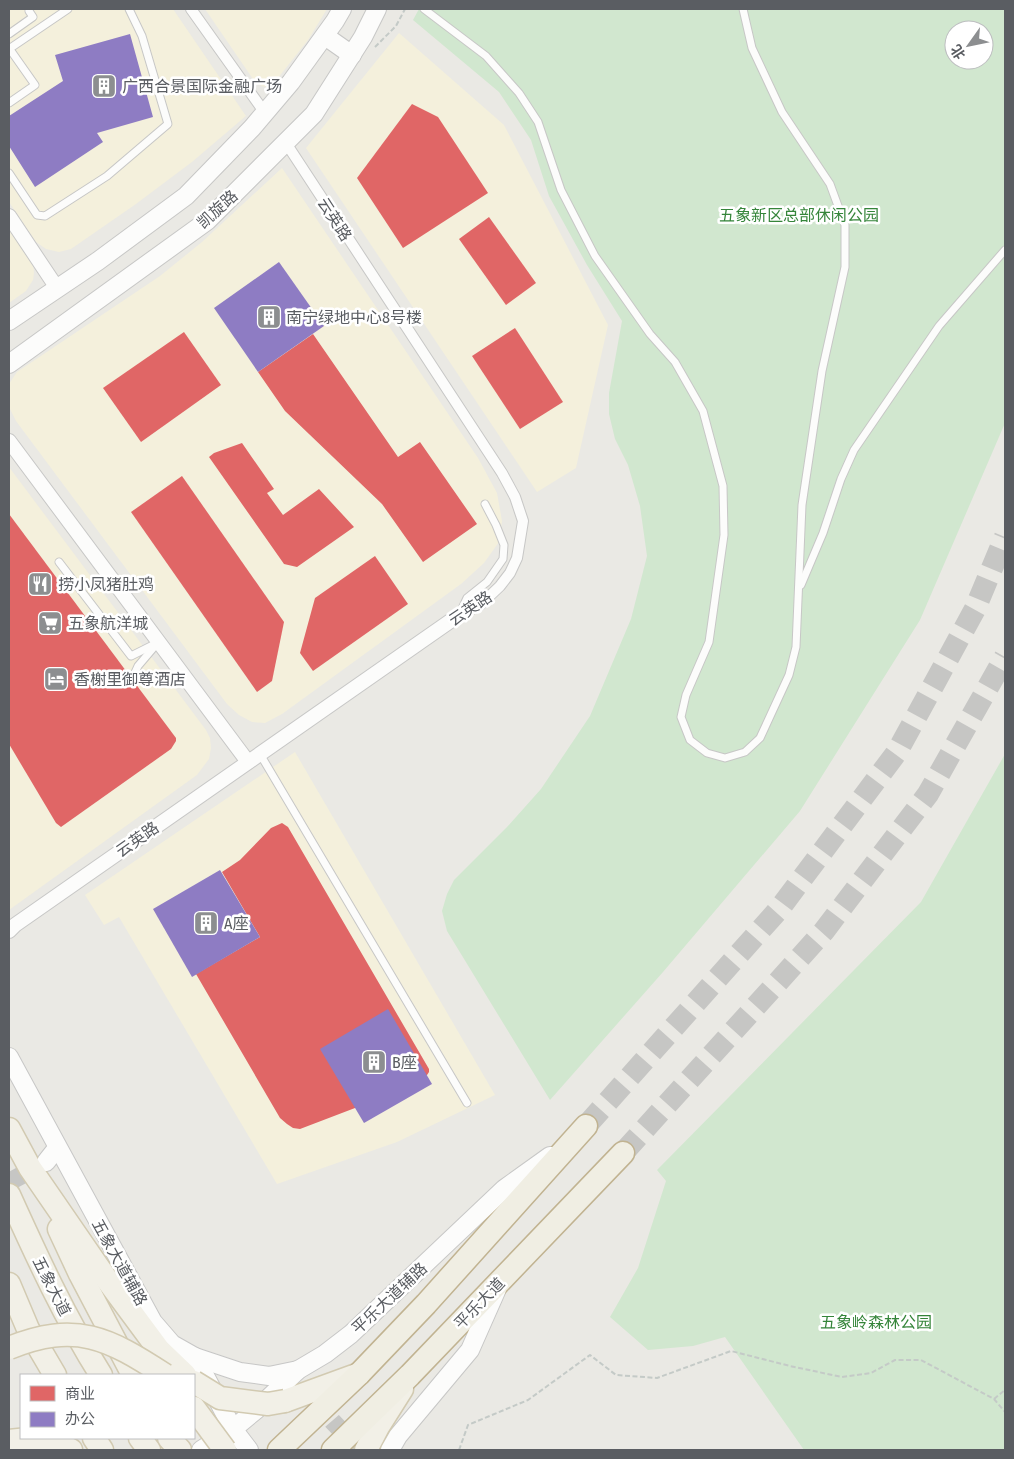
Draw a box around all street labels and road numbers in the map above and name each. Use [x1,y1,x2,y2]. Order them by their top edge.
street label: 凯旋路 [193,186,242,232]
street label: 云英路 [314,194,356,245]
street label: 云英路 [445,587,495,630]
street label: 云英路 [112,818,162,861]
street label: 五象大道辅路 [88,1216,151,1309]
street label: 五象大道 [29,1253,75,1319]
street label: 平乐大道辅路 [348,1259,431,1338]
street label: 平乐大道 [450,1274,508,1333]

